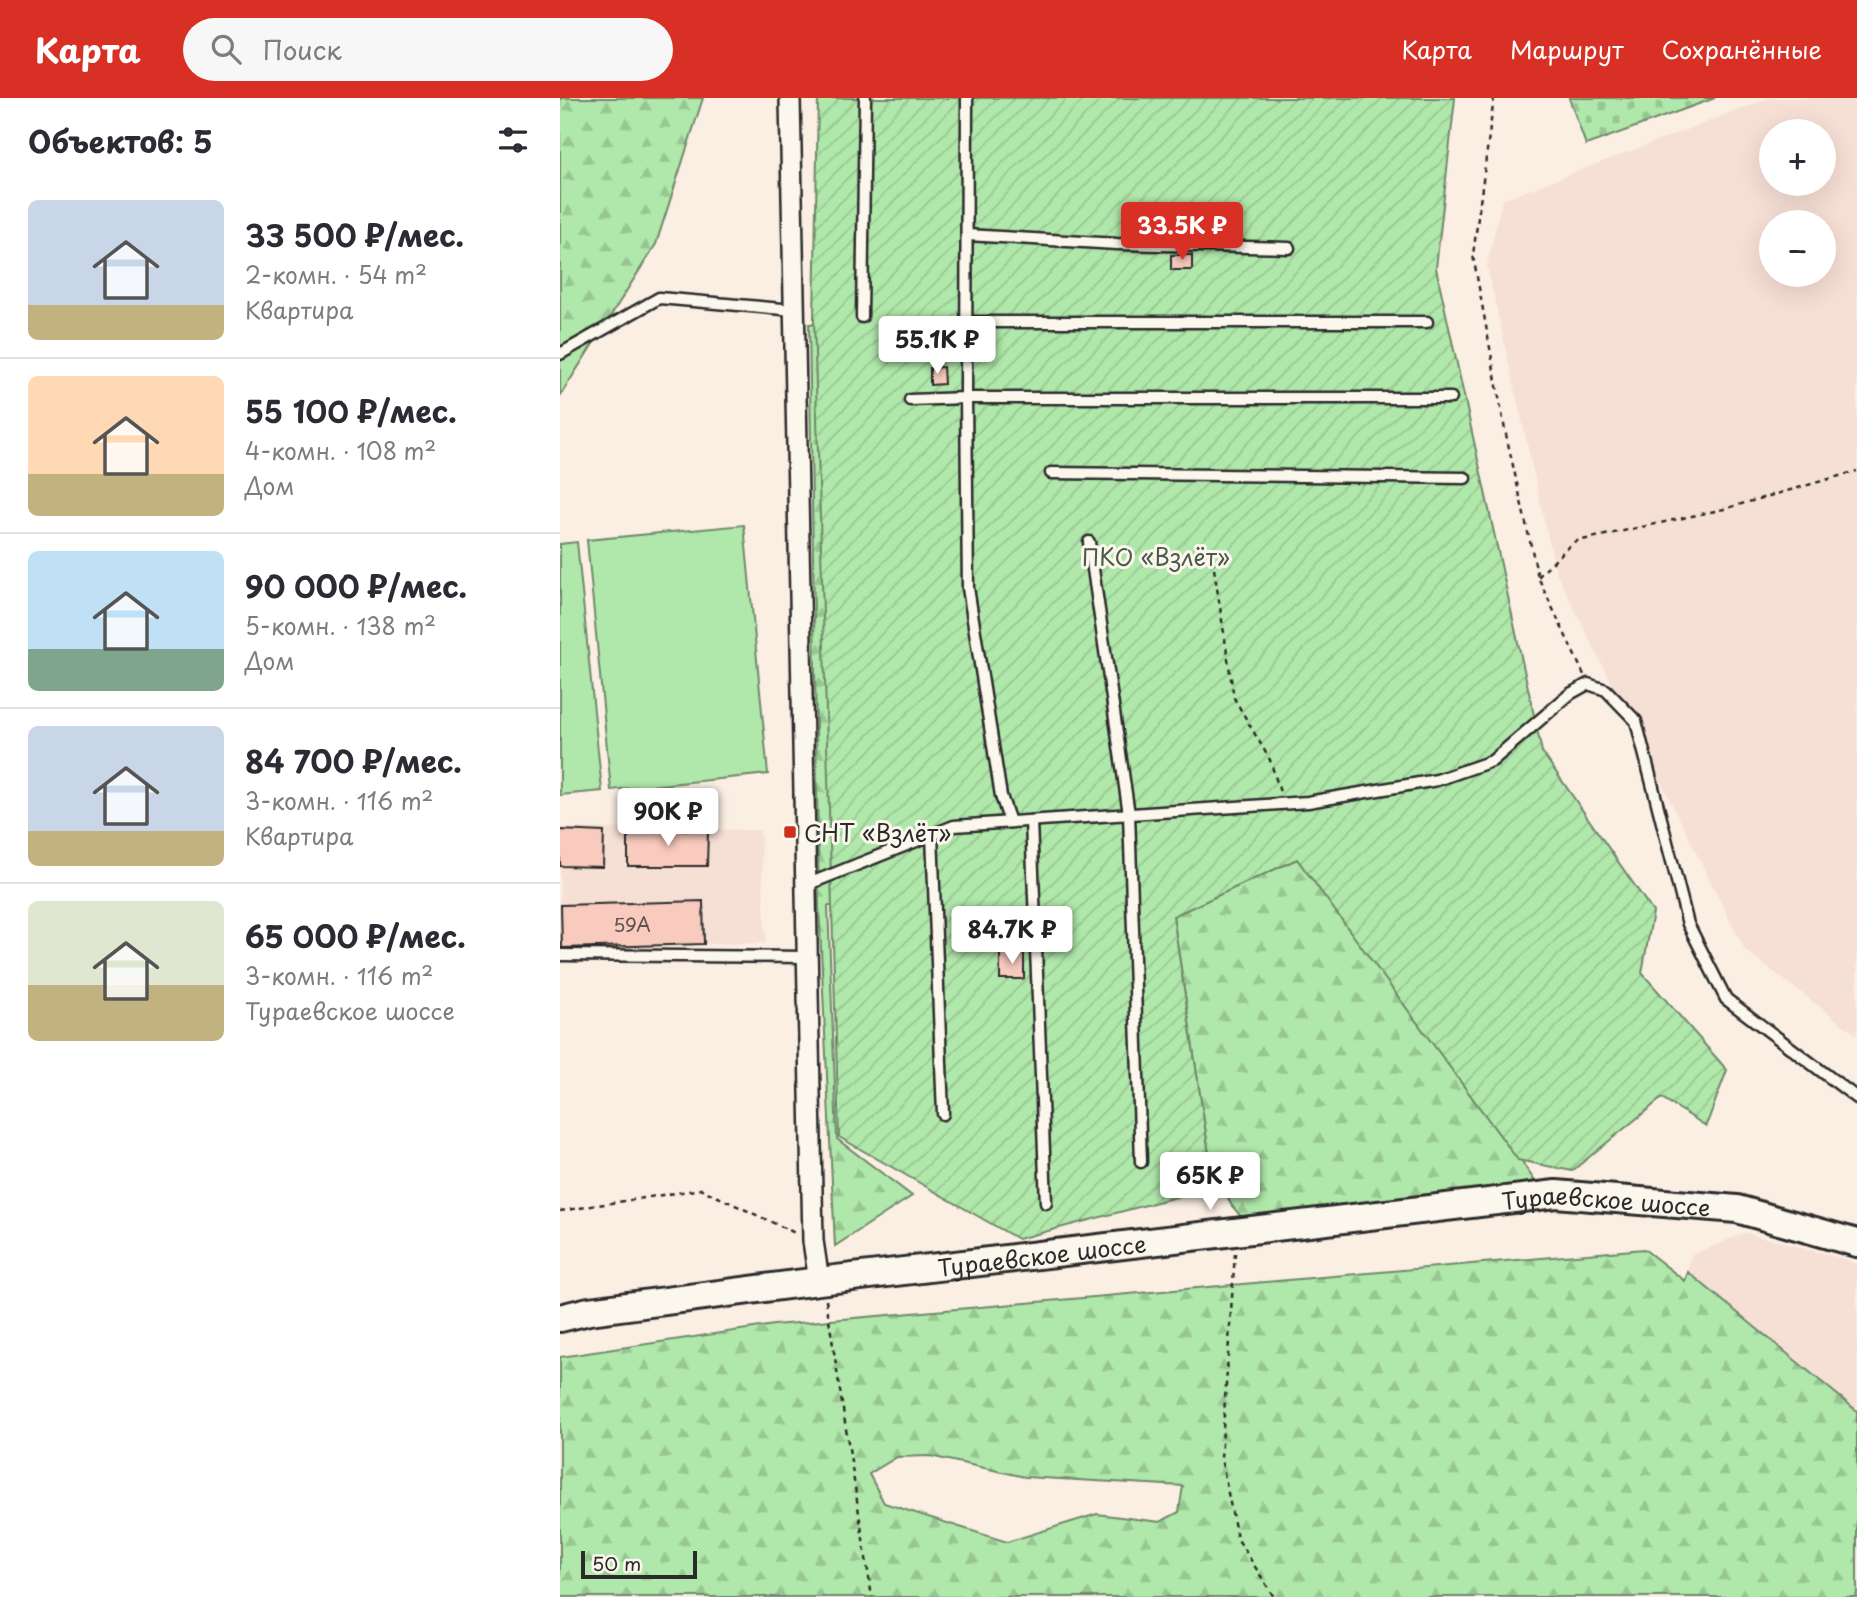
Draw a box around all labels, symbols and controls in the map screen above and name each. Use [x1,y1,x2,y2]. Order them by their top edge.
search box [183,18,673,81]
text: Карта [35,24,141,74]
icon: search [207,30,245,68]
text: Поиск [263,30,342,69]
text: Карта [1401,31,1472,67]
text: Маршрут [1510,31,1624,67]
text: Сохранённые [1662,31,1822,67]
text: Объектов: 5 [28,118,213,163]
map controls [1759,119,1836,287]
button: + [1759,119,1836,196]
icon: filters [494,121,532,159]
pin: 33.5K ₽ [1117,202,1247,262]
text: 33.5K ₽ [1137,207,1227,242]
button: − [1759,210,1836,287]
text: 33 500 ₽/мес. [245,212,464,257]
icon: home [84,228,168,312]
text: 2-комн. · 54 m² [245,257,427,292]
text: Квартира [245,292,353,327]
pin: 55.1K ₽ [872,316,1002,376]
text: 55.1K ₽ [895,321,979,356]
text: 55 100 ₽/мес. [245,388,457,433]
icon: home [84,404,168,488]
text: 4-комн. · 108 m² [245,433,436,468]
text: Дом [245,468,294,503]
park label: ПКО «Взлёт» [1082,539,1230,574]
text: 90 000 ₽/мес. [245,563,467,608]
icon: home [84,579,168,663]
text: 5-комн. · 138 m² [245,608,436,643]
text: Дом [245,643,294,678]
text: 84 700 ₽/мес. [245,738,462,783]
icon: home [84,754,168,838]
text: 3-комн. · 116 m² [245,783,433,818]
pin: 90K ₽ [619,788,717,848]
text: 90K ₽ [633,793,703,828]
place label: СНТ «Взлёт» [804,815,951,850]
text: Квартира [245,818,353,853]
marker: СНТ «Взлёт» [782,824,798,840]
pin: 84.7K ₽ [947,906,1077,966]
house number: 59А [613,910,651,938]
text: 84.7K ₽ [967,911,1057,946]
text: 65 000 ₽/мес. [245,913,466,958]
icon: home [84,929,168,1013]
text: 3-комн. · 116 m² [245,958,433,993]
text: Тураевское шоссе [245,993,455,1028]
pin: 65K ₽ [1161,1152,1259,1212]
text: 65K ₽ [1176,1157,1244,1192]
street label: Тураевское шоссе [1500,1177,1712,1224]
street label: Тураевское шоссе [935,1225,1148,1284]
scale bar [581,1548,696,1580]
text: 50 m [592,1549,641,1577]

